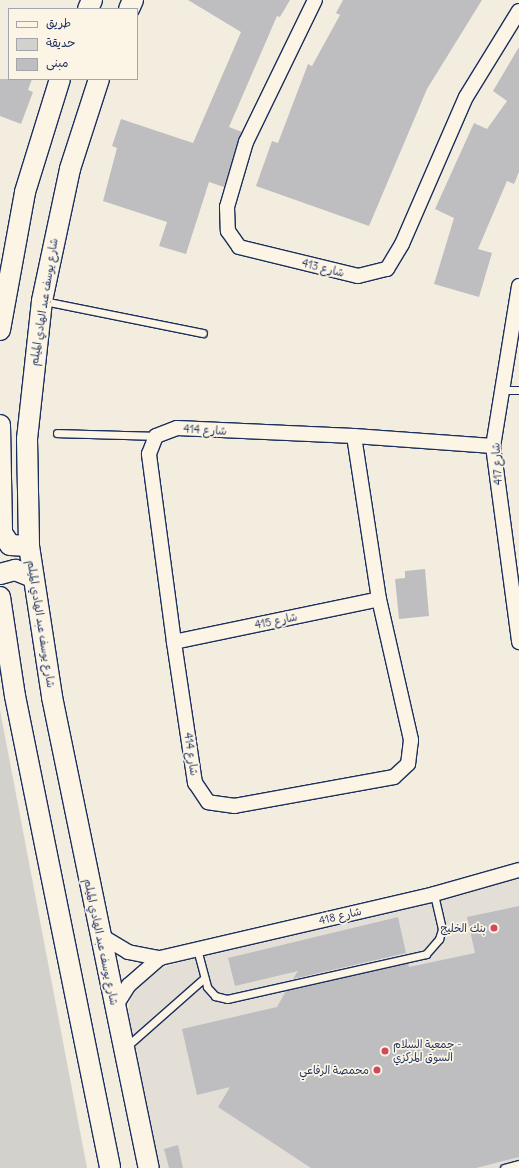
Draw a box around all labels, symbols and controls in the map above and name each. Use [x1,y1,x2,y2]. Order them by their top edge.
legend [8,8,138,80]
text: طريق [46,15,71,30]
text: حديقة [46,35,75,50]
text: مبنى [46,55,69,70]
street label: شارع يوسف عبد الهادي الميلم [27,237,61,367]
street label: شارع 413 [300,256,346,280]
street label: شارع 414 [183,422,227,438]
street label: شارع 417 [489,442,505,486]
street label: شارع يوسف عبد الهادي الميلم [24,559,58,689]
street label: شارع 415 [253,610,299,632]
street label: شارع 414 [181,732,201,776]
street label: شارع يوسف عبد الهادي الميلم [81,878,121,1006]
street label: شارع 418 [317,905,363,927]
place label: بنك الخليج [440,921,486,935]
marker: بنك الخليج [489,923,499,933]
place label: جمعية السلام - السوق المركزي [393,1038,462,1064]
marker: جمعية السلام - السوق المركزي [380,1046,390,1056]
place label: محمصة الرفاعي [299,1063,369,1077]
marker: محمصة الرفاعي [372,1065,382,1075]

